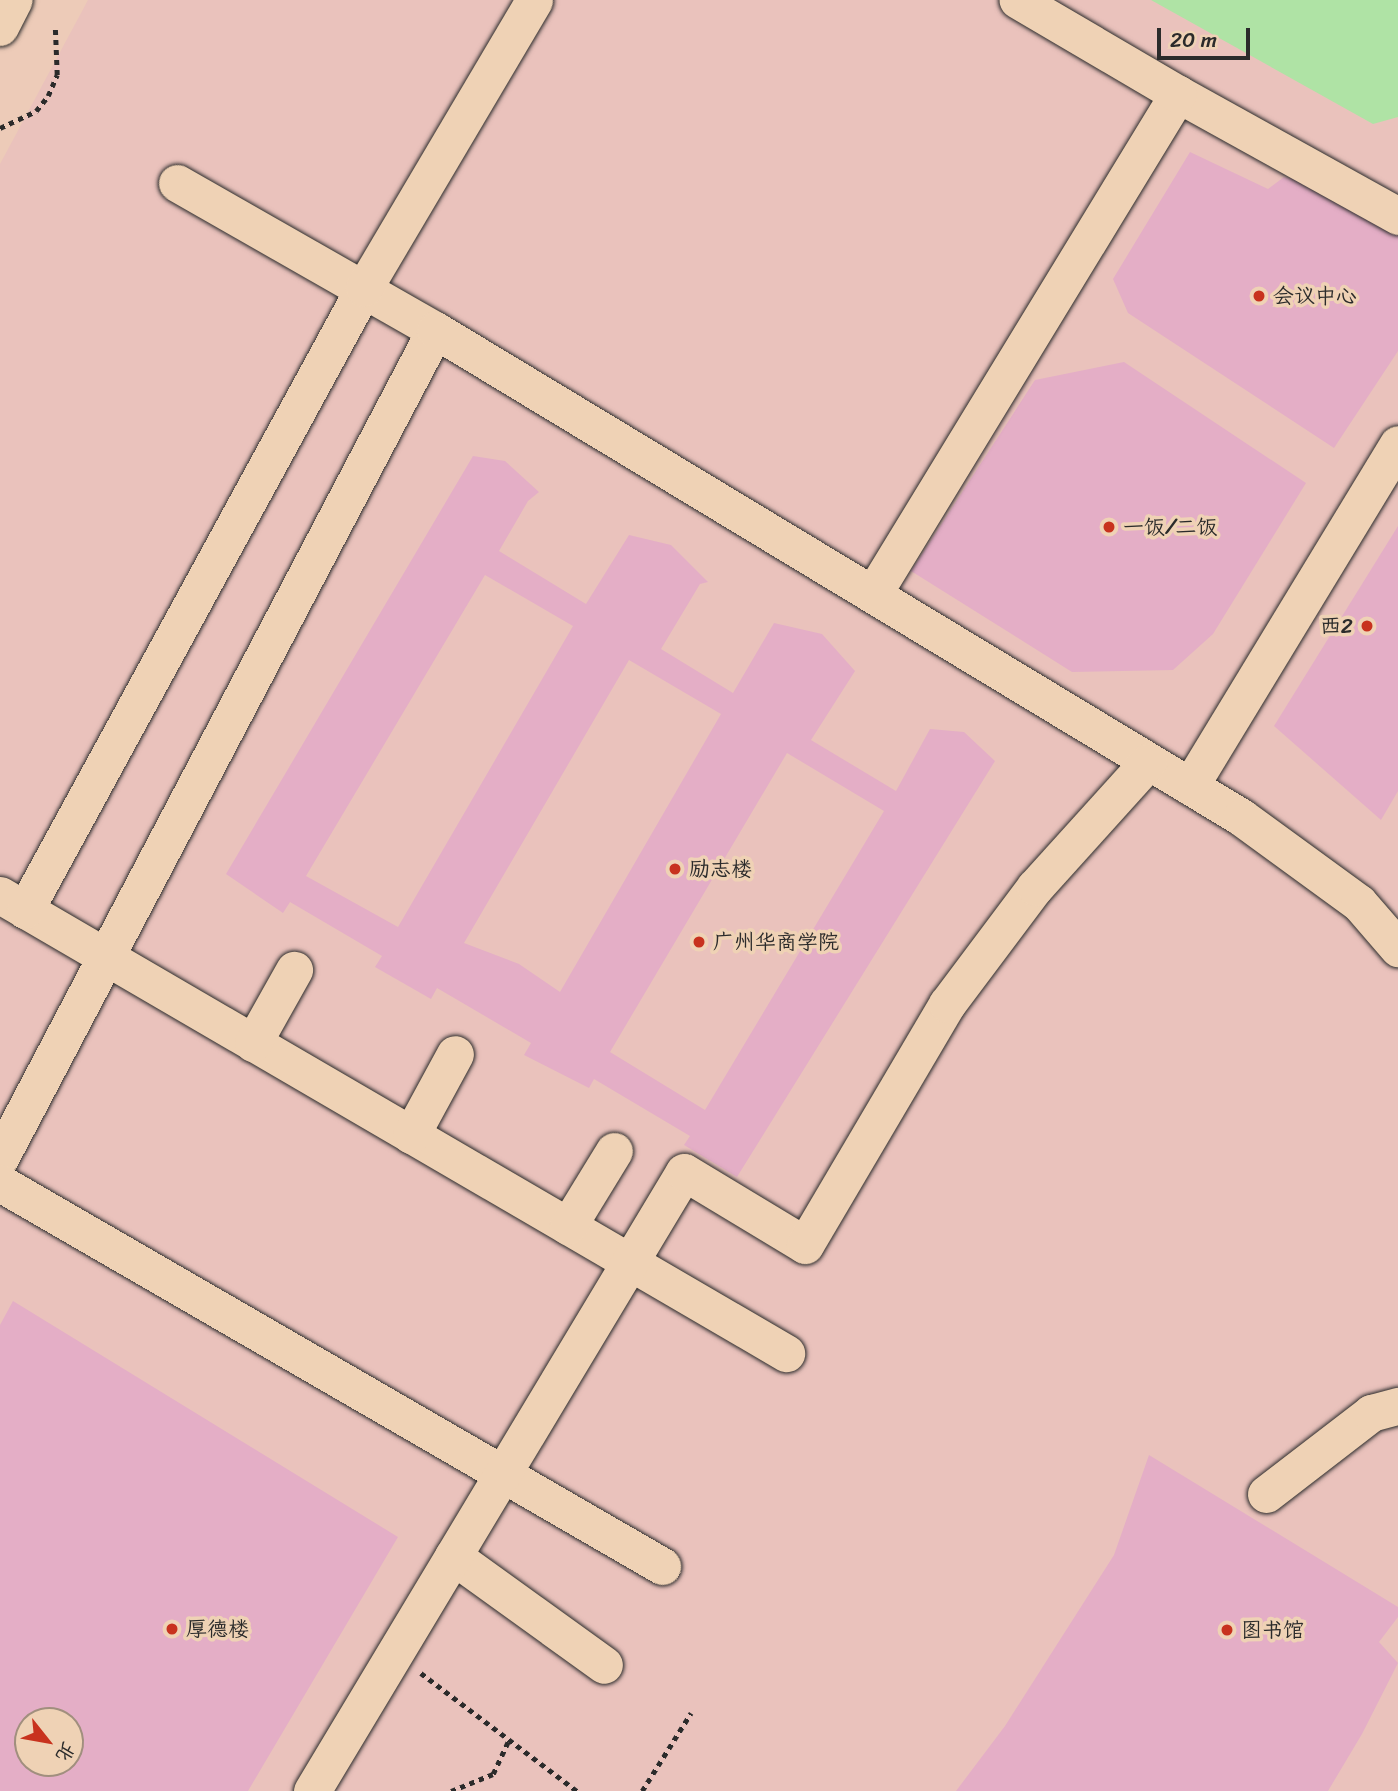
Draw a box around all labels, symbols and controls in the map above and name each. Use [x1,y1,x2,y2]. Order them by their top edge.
scale bar [1160,14,1253,58]
text: 20 m [1170,21,1217,59]
place label: 会议中心 [1273,283,1357,309]
marker: 会议中心 [1251,288,1267,304]
place label: 一饭/二饭 [1123,514,1217,540]
marker: 一饭/二饭 [1101,519,1117,535]
place label: 西2 [1320,613,1353,639]
marker: 西2 [1359,618,1375,634]
place label: 励志楼 [689,856,752,882]
marker: 励志楼 [667,861,683,877]
place label: 广州华商学院 [713,929,839,955]
marker: 广州华商学院 [691,934,707,950]
place label: 厚德楼 [186,1616,249,1642]
place label: 图书馆 [1241,1617,1304,1643]
marker: 厚德楼 [164,1621,180,1637]
marker: 图书馆 [1219,1622,1235,1638]
north arrow [14,1707,84,1777]
text: 北 [47,1735,85,1769]

